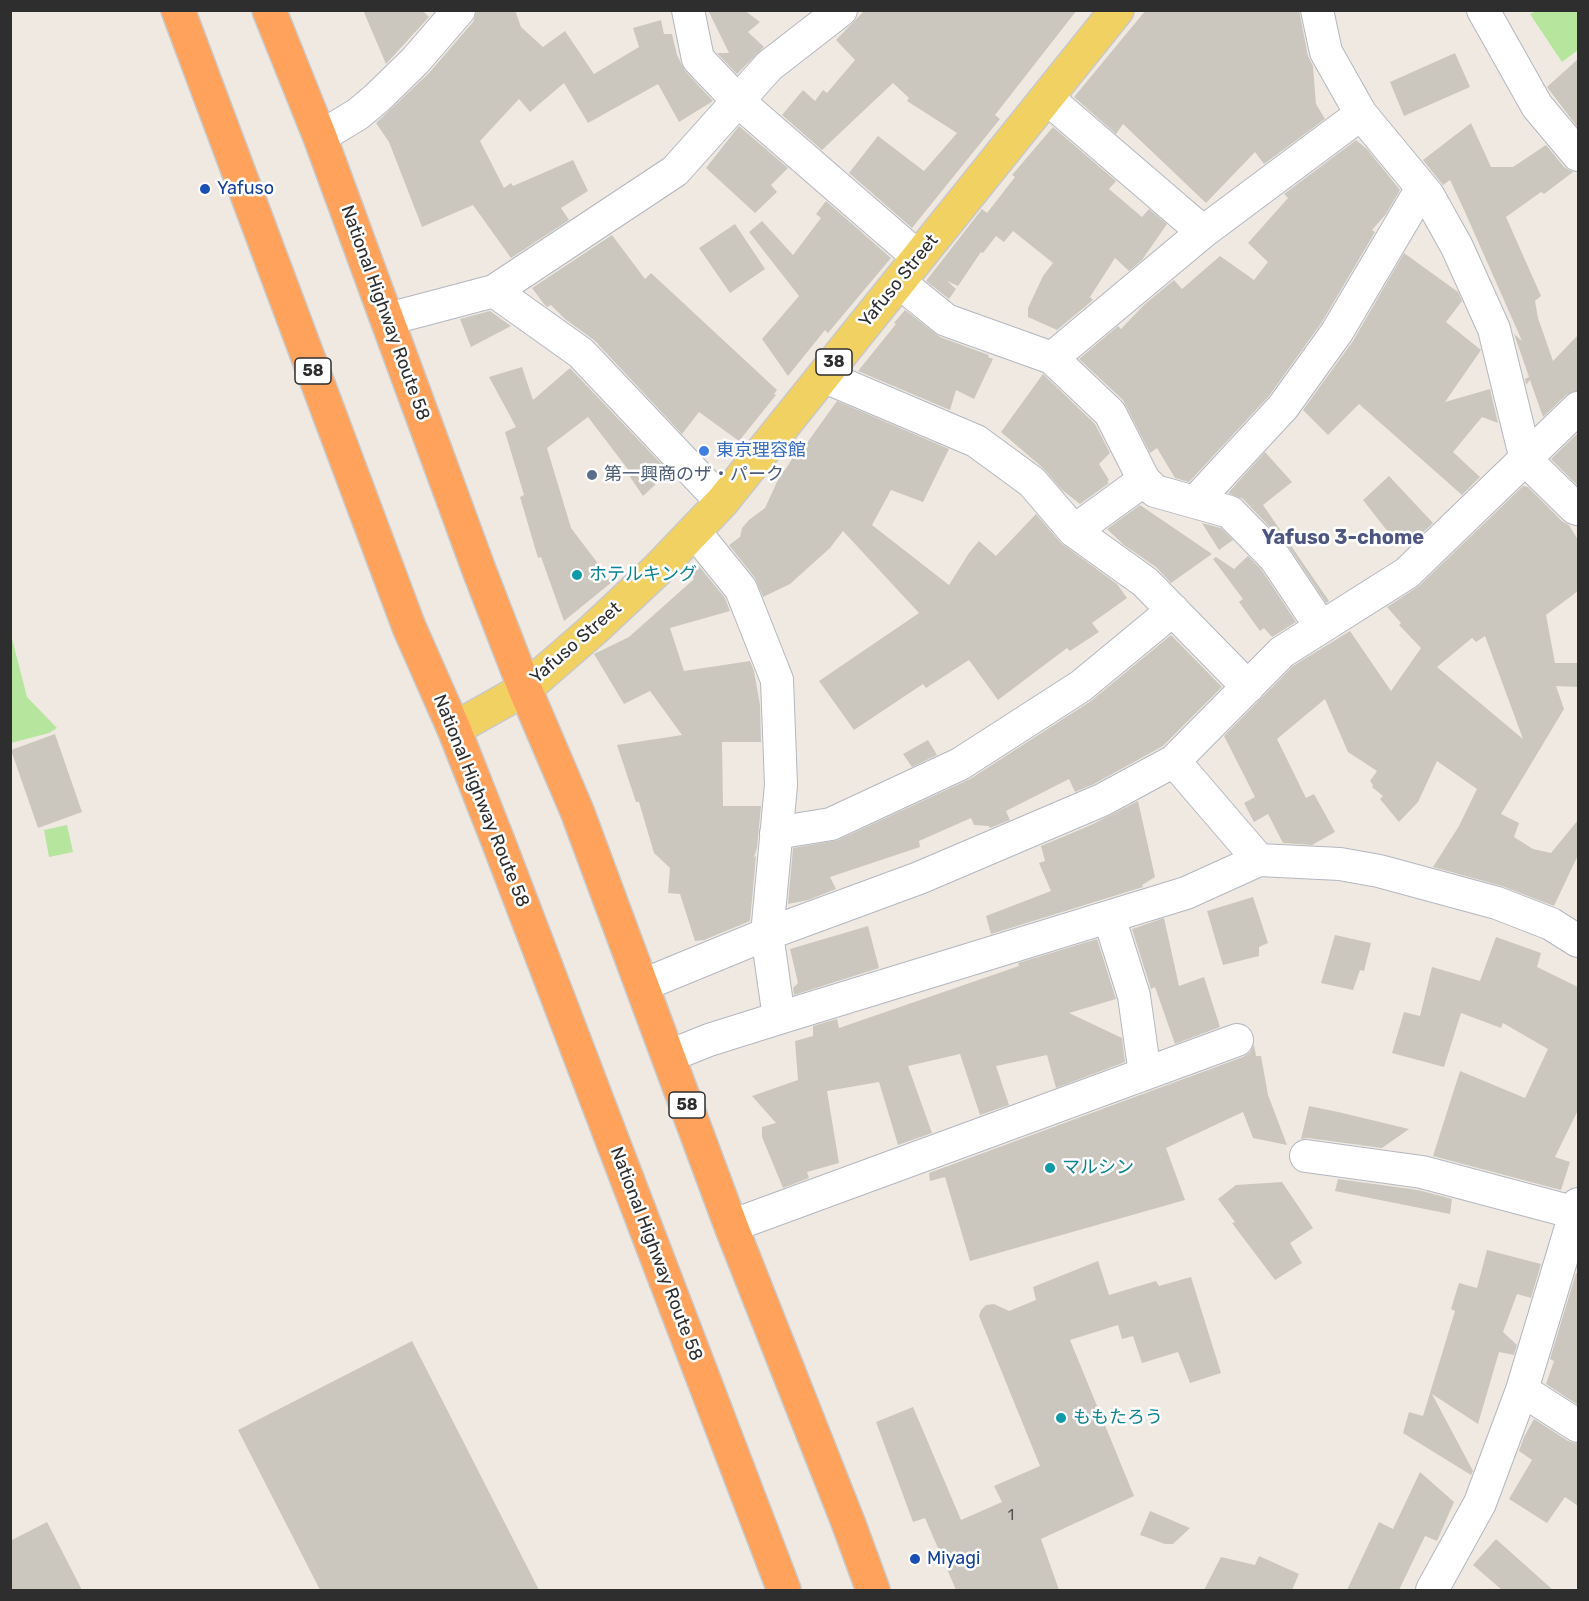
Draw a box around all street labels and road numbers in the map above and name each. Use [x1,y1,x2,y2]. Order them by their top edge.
street label: National Highway Route 58 [336,203,434,423]
street label: Yafuso Street [855,230,943,332]
road number: 38 [816,349,852,375]
road number: 58 [295,358,331,384]
street label: Yafuso Street [526,598,626,688]
street label: National Highway Route 58 [428,692,534,910]
road number: 58 [669,1092,705,1118]
street label: National Highway Route 58 [605,1144,707,1364]

